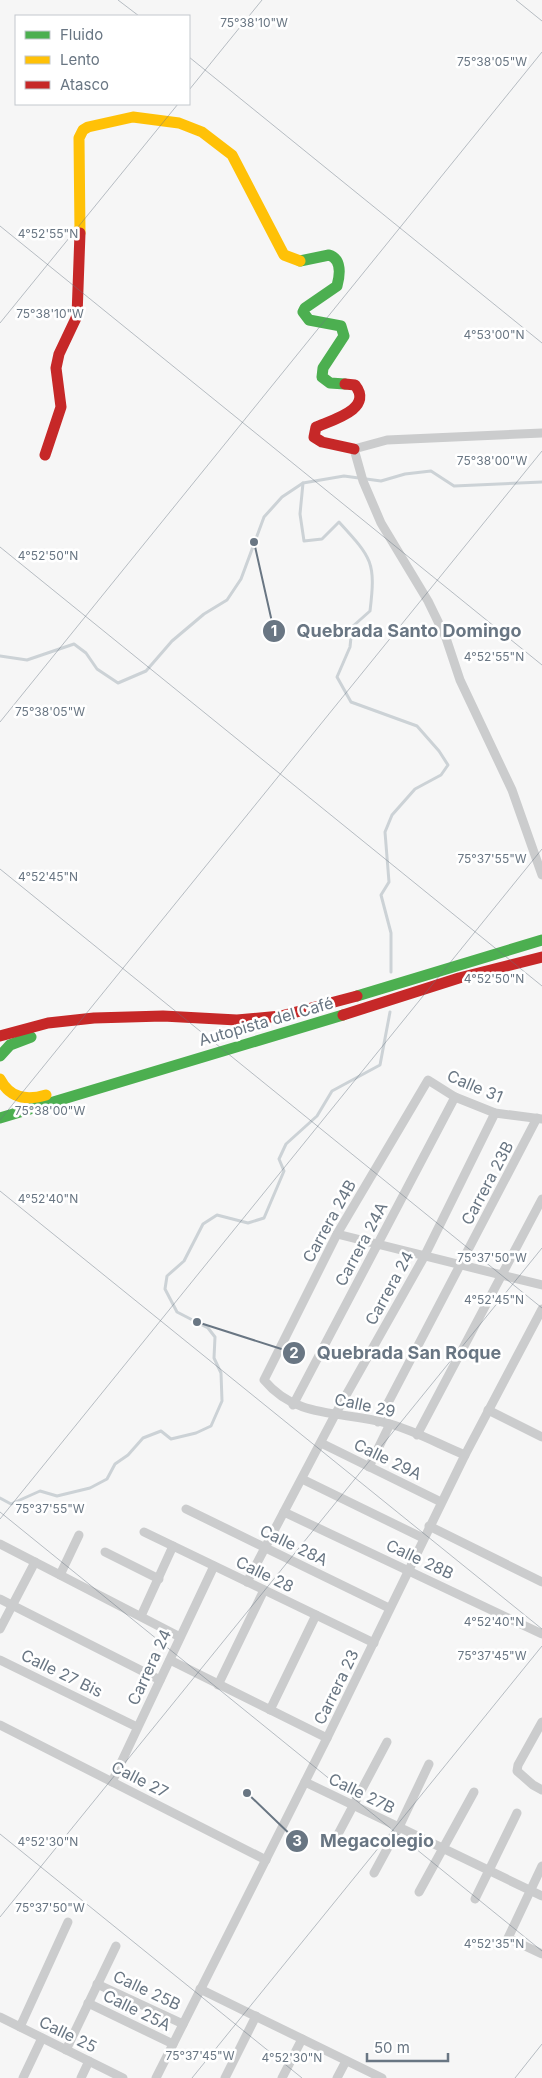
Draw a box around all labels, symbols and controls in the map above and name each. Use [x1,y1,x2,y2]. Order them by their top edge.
legend [15,15,190,105]
text: 75°38'10"W [220,15,288,30]
text: Fluido [60,25,103,44]
text: Lento [60,50,100,69]
text: 75°38'05"W [457,54,527,69]
text: Atasco [60,75,109,94]
text: 4°52'55"N [18,226,78,241]
text: 75°38'10"W [16,306,84,321]
text: 4°53'00"N [463,327,525,342]
text: 75°38'00"W [457,453,527,468]
text: 4°52'50"N [18,548,78,563]
callout: Quebrada Santo Domingo [261,614,531,647]
text: Quebrada Santo Domingo [297,620,521,641]
text: 1 [271,621,277,640]
text: 4°52'55"N [464,649,524,664]
text: 75°38'05"W [15,704,85,719]
text: 75°37'55"W [457,851,527,866]
text: 4°52'45"N [18,869,78,884]
text: 4°52'50"N [464,971,524,986]
street label: Autopista del Café [196,992,336,1050]
street label: Calle 31 [444,1065,506,1107]
text: 75°38'00"W [15,1103,85,1118]
street label: Carrera 23B [457,1138,517,1228]
street label: Carrera 24B [298,1176,360,1266]
text: 4°52'40"N [18,1191,78,1206]
street label: Carrera 24A [331,1199,391,1289]
street label: Carrera 24 [361,1248,417,1328]
text: 75°37'50"W [457,1250,527,1265]
text: 4°52'45"N [464,1292,524,1307]
callout: Quebrada San Roque [282,1336,511,1369]
text: Quebrada San Roque [317,1342,502,1363]
text: 2 [289,1343,299,1362]
street label: Calle 29 [333,1389,397,1421]
street label: Calle 29A [351,1434,425,1484]
text: 75°37'55"W [15,1501,85,1516]
street label: Calle 28A [257,1520,331,1570]
street label: Calle 28B [383,1535,457,1583]
street label: Calle 28 [233,1551,297,1597]
text: 4°52'40"N [464,1614,524,1629]
street label: Carrera 24 [123,1626,175,1708]
street label: Calle 27 Bis [18,1645,106,1701]
street label: Carrera 23 [309,1646,363,1728]
text: 75°37'45"W [458,1648,527,1663]
street label: Calle 27 [108,1756,172,1802]
street label: Calle 27B [325,1768,399,1818]
callout: Megacolegio [285,1824,443,1857]
text: Megacolegio [320,1830,434,1851]
text: 3 [292,1831,302,1850]
text: 4°52'30"N [18,1834,78,1849]
text: 75°37'50"W [15,1900,85,1915]
text: 4°52'35"N [464,1936,524,1951]
street label: Calle 25B [110,1966,184,2014]
street label: Calle 25A [100,1985,174,2035]
street label: Calle 25 [36,2011,100,2057]
scale bar [367,2030,448,2062]
text: 50 m [374,2038,410,2057]
text: 75°37'45"W [166,2048,235,2063]
text: 4°52'30"N [262,2050,322,2065]

